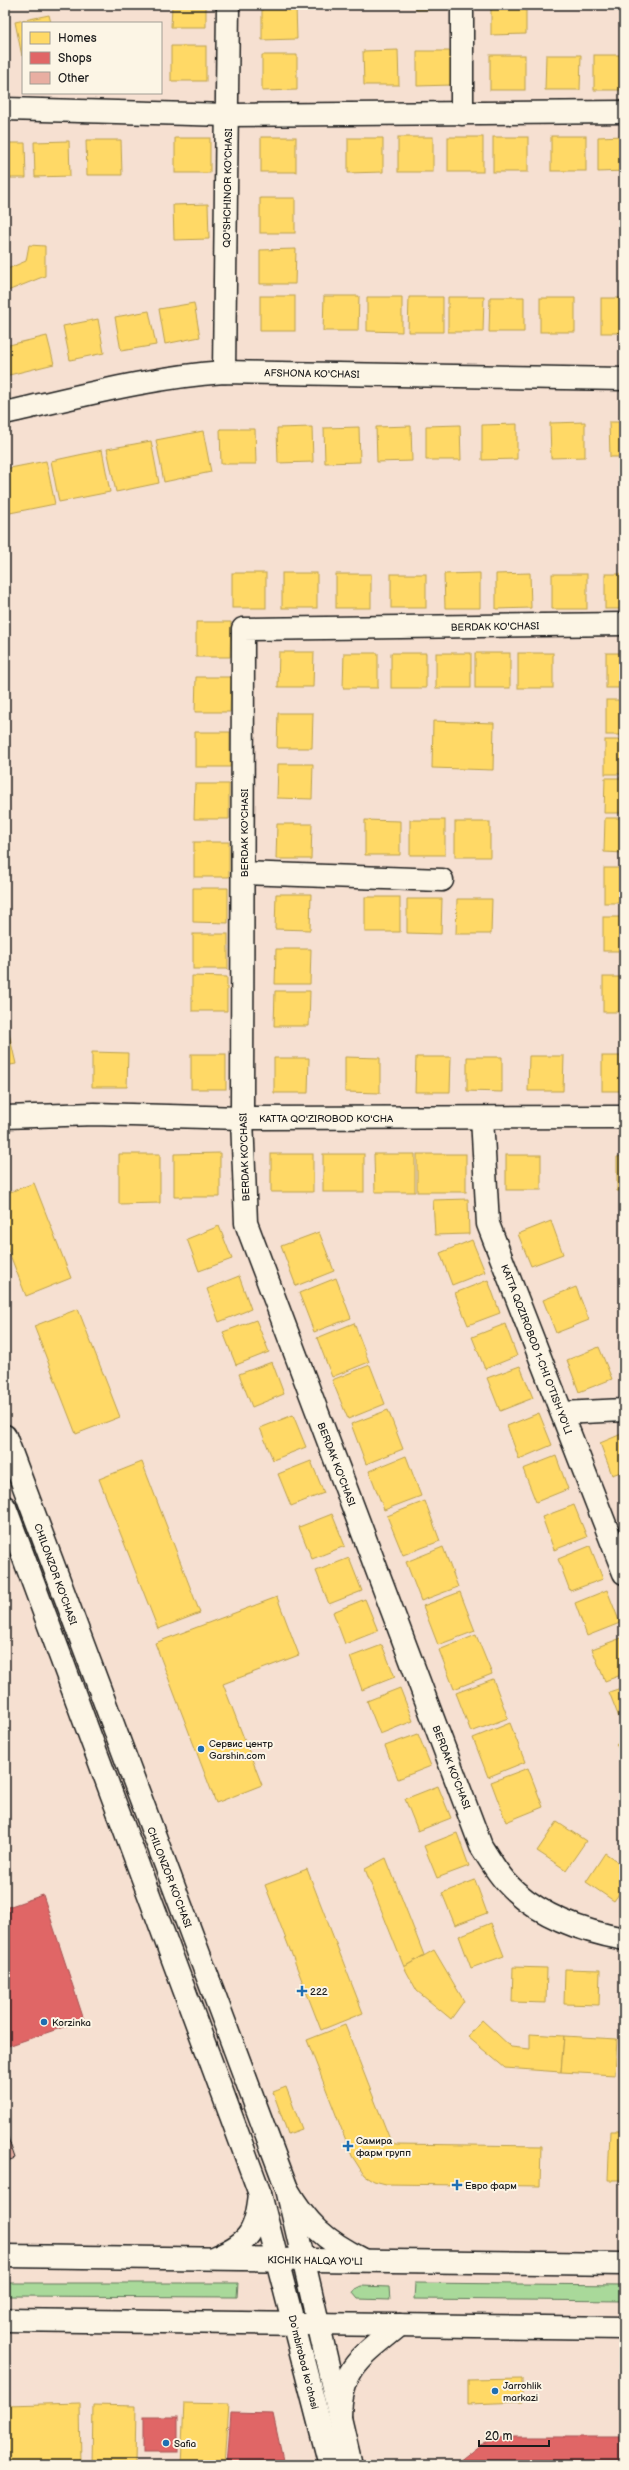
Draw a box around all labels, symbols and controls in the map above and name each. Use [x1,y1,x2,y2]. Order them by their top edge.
legend [22,22,162,94]
text: Homes [58,31,97,46]
text: Shops [58,51,92,66]
text: Other [58,71,90,86]
street label: QO'SHCHINOR KO'CHASI [221,128,235,248]
street label: AFSHONA KO'CHASI [264,367,360,381]
street label: BERDAK KO'CHASI [451,620,539,634]
street label: BERDAK KO'CHASI [239,789,251,877]
street label: BERDAK KO'CHASI [237,1112,253,1201]
street label: KATTA QO'ZIROBOD KO'CHA [259,1113,394,1125]
street label: KATTA QOZIROBOD 1-CHI O'TISH YO'LI [498,1263,574,1436]
street label: BERDAK KO'CHASI [315,1421,358,1508]
street label: CHILONZOR KO'CHASI [31,1522,79,1627]
street label: BERDAK KO'CHASI [430,1724,473,1811]
place label: Сервис центр Garshin.com [209,1738,273,1762]
marker: Сервис центр Garshin.com [196,1744,206,1754]
street label: CHILONZOR KO'CHASI [144,1825,194,1930]
marker: 222 [297,1986,307,1996]
place label: 222 [310,1986,328,1998]
marker: Korzinka [39,2017,49,2027]
place label: Korzinka [52,2017,91,2029]
place label: Самира фарм групп [356,2135,411,2159]
marker: Самира фарм групп [343,2141,353,2151]
marker: Евро фарм [452,2180,462,2190]
place label: Евро фарм [465,2180,517,2192]
street label: KICHIK HALQA YO'LI [267,2254,363,2268]
street label: Doʻmbirobod koʻchasi [286,2314,321,2411]
place label: Jarrohlik markazi [503,2380,541,2404]
marker: Jarrohlik markazi [490,2386,500,2396]
scale bar [479,2422,549,2448]
text: 20 m [485,2429,512,2444]
marker: Safia [161,2438,171,2448]
place label: Safia [174,2438,197,2450]

